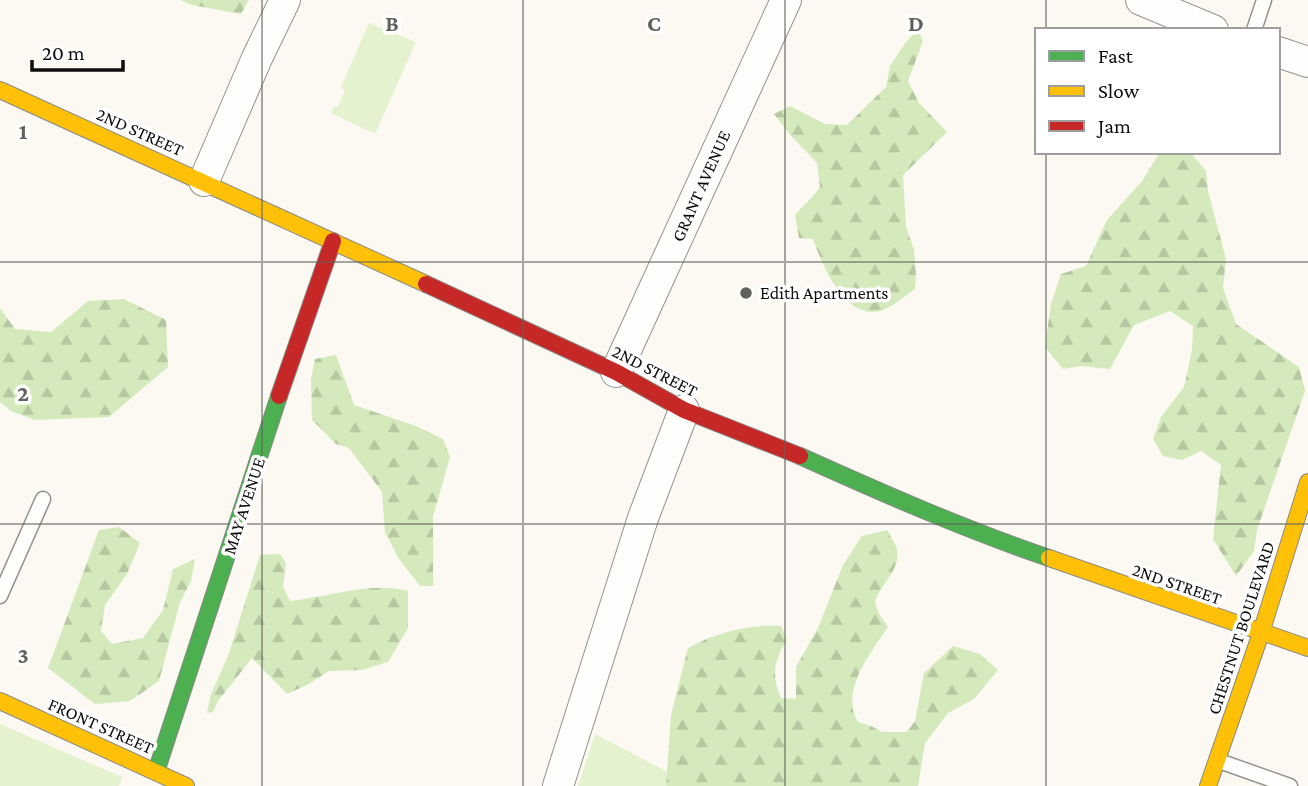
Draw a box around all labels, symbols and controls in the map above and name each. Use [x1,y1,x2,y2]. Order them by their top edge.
text: B [385,10,399,36]
text: C [647,10,661,36]
text: D [908,10,924,36]
scale bar [32,28,122,72]
legend [1035,28,1280,154]
text: 20 m [42,41,85,65]
text: Fast [1098,44,1134,68]
text: Slow [1098,79,1140,103]
street label: 2ND STREET [93,104,187,160]
text: Jam [1096,114,1131,138]
text: 1 [19,118,28,144]
street label: GRANT AVENUE [668,127,734,245]
place label: Edith Apartments [760,283,888,303]
marker: Edith Apartments [738,285,754,301]
street label: 2ND STREET [609,341,701,401]
text: 2 [17,380,29,406]
street label: MAY AVENUE [219,455,269,557]
street label: CHESTNUT BOULEVARD [1204,539,1278,717]
street label: 2ND STREET [1130,559,1225,609]
text: 3 [17,642,29,668]
street label: FRONT STREET [45,694,157,758]

